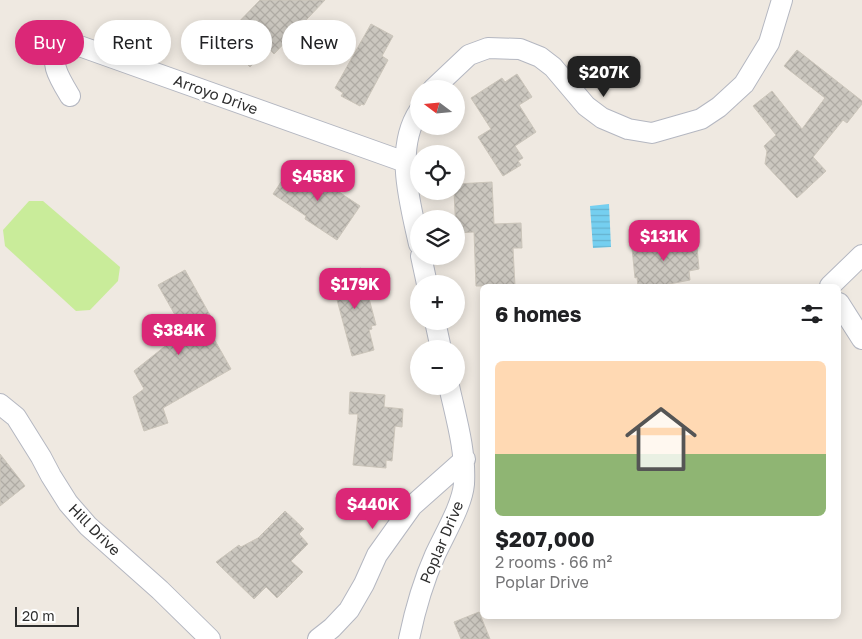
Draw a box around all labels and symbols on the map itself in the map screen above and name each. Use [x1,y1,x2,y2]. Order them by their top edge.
pin: $207K [569,56,639,98]
street label: Arroyo Drive [171,70,261,118]
north arrow [410,80,465,135]
pin: $458K [283,160,353,202]
pin: $131K [629,220,699,262]
pin: $179K [320,268,390,310]
pin: $384K [144,314,214,356]
pin: $440K [338,488,408,530]
street label: Poplar Drive [416,498,467,586]
street label: Hill Drive [65,499,125,559]
scale bar [15,604,79,627]

